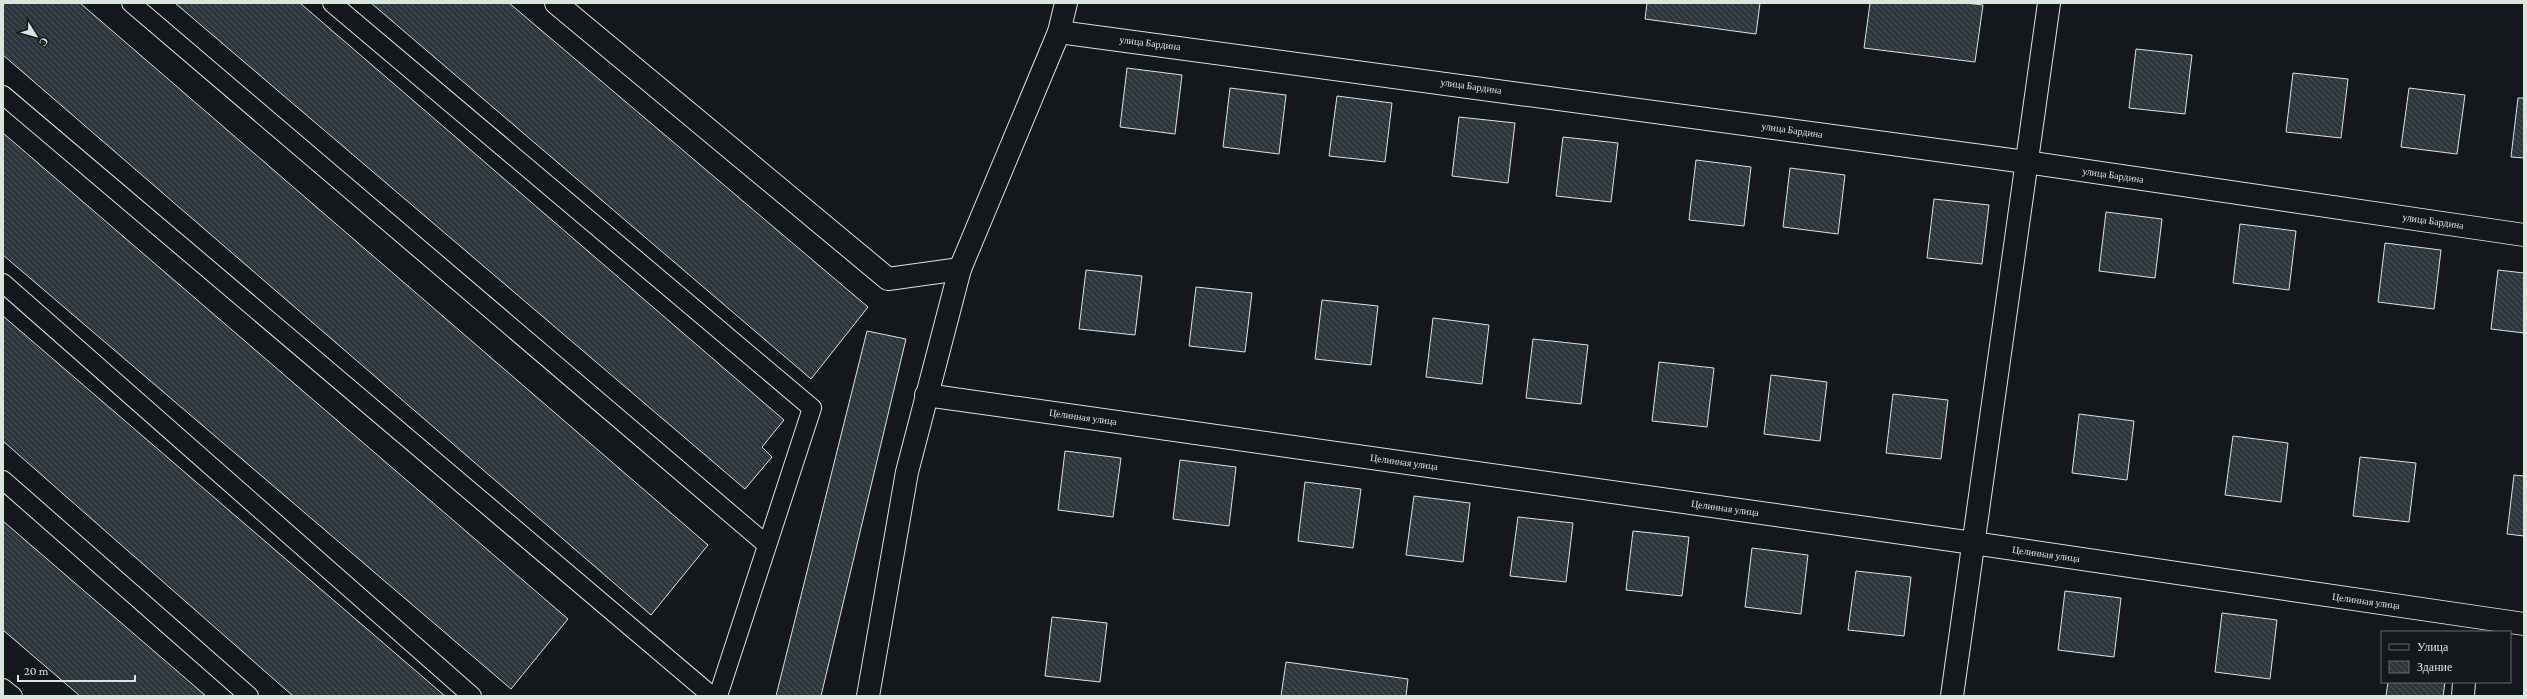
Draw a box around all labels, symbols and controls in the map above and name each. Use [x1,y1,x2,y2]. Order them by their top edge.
north arrow [16,16,56,56]
street label: улица Бардина [1119,34,1182,52]
text: С [37,35,51,49]
street label: улица Бардина [1440,76,1503,96]
street label: улица Бардина [1761,120,1824,140]
street label: улица Бардина [2082,165,2145,185]
street label: улица Бардина [2402,211,2465,231]
street label: Целинная улица [1048,407,1118,427]
street label: Целинная улица [1369,452,1439,472]
street label: Целинная улица [1690,498,1760,518]
street label: Целинная улица [2011,544,2081,564]
street label: Целинная улица [2331,591,2401,611]
legend [2381,631,2511,683]
text: Улица [2417,640,2449,654]
scale bar [18,657,135,683]
text: Здание [2417,660,2452,674]
text: 20 m [24,664,49,678]

